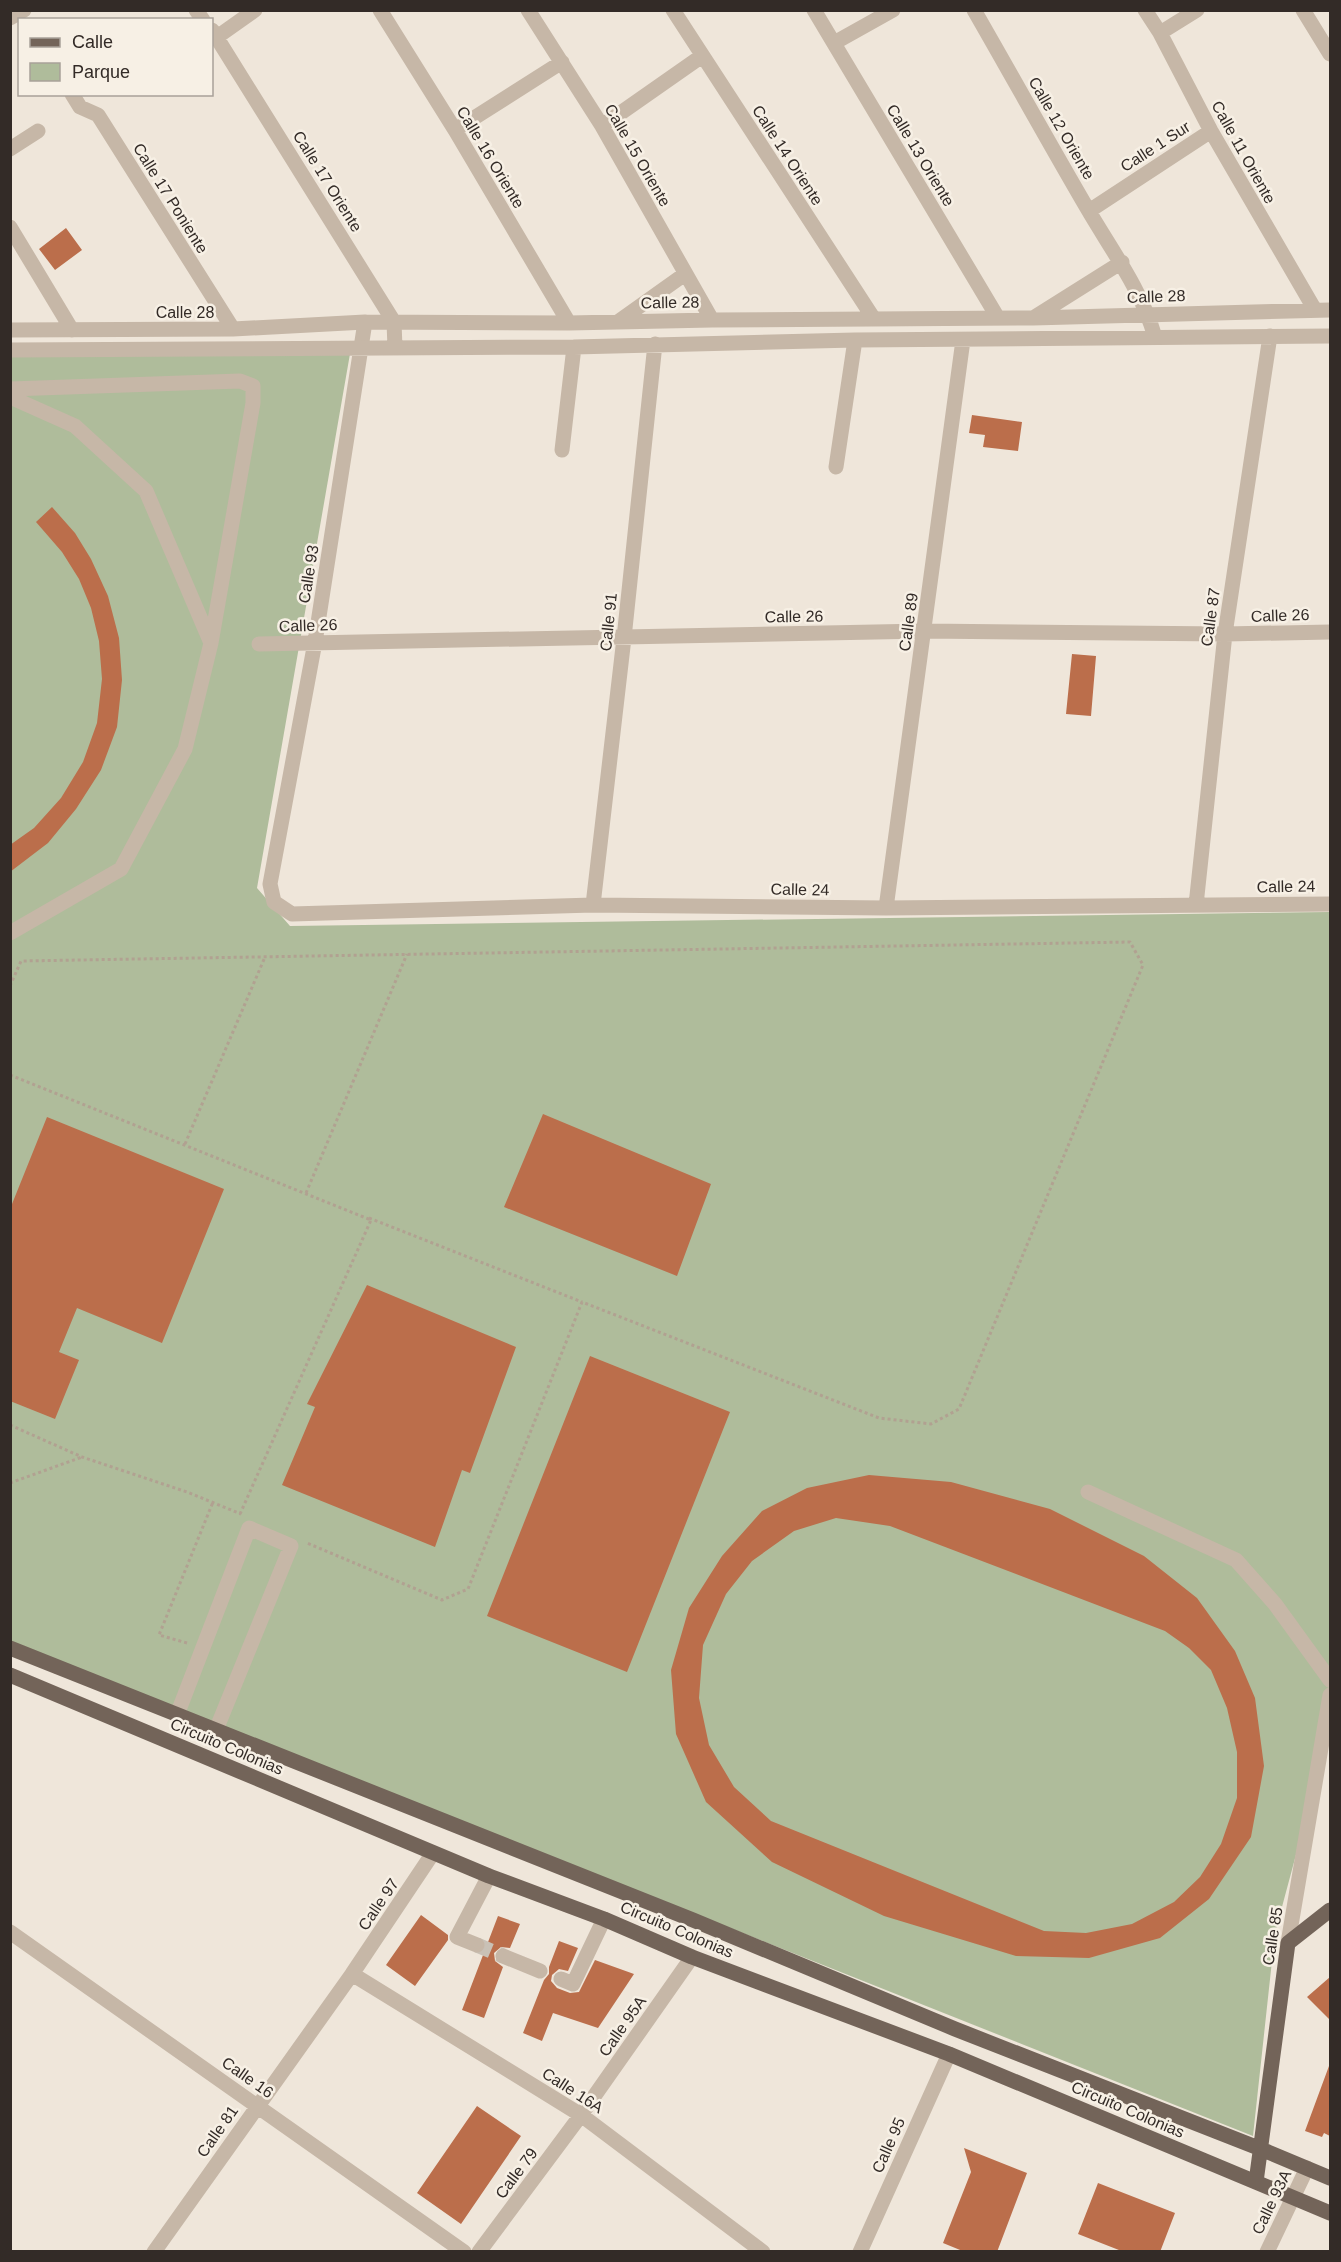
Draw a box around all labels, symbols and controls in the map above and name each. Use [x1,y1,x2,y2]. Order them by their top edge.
legend [18,18,213,96]
text: Calle [72,32,113,52]
text: Parque [72,62,130,82]
street label: Calle 12 Oriente [1025,74,1098,183]
street label: Calle 11 Oriente [1208,98,1279,206]
street label: Calle 15 Oriente [601,101,674,210]
street label: Calle 13 Oriente [884,101,958,209]
street label: Calle 14 Oriente [749,102,826,208]
street label: Calle 16 Oriente [454,103,528,211]
street label: Calle 1 Sur [1117,117,1194,175]
street label: Calle 17 Oriente [290,128,365,235]
street label: Calle 17 Poniente [130,140,211,256]
street label: Calle 28 [1126,287,1186,306]
street label: Calle 28 [641,293,700,312]
street label: Calle 28 [156,304,214,321]
street label: Calle 93 [296,544,321,604]
street label: Calle 87 [1198,587,1223,647]
street label: Calle 91 [597,592,620,652]
street label: Calle 89 [896,592,921,652]
street label: Calle 26 [1250,606,1310,625]
street label: Calle 26 [765,607,824,626]
street label: Calle 26 [278,616,338,635]
street label: Calle 24 [1257,877,1316,896]
street label: Calle 24 [770,880,830,899]
street label: Circuito Colonias [168,1715,286,1778]
street label: Calle 97 [355,1875,402,1933]
street label: Circuito Colonias [618,1898,736,1961]
street label: Calle 85 [1260,1906,1285,1966]
street label: Calle 95A [596,1993,649,2060]
street label: Calle 16 [219,2054,277,2101]
street label: Calle 16A [539,2064,607,2117]
street label: Circuito Colonias [1069,2078,1187,2141]
street label: Calle 81 [194,2102,241,2160]
street label: Calle 95 [869,2115,908,2175]
street label: Calle 79 [492,2145,541,2202]
street label: Calle 93A [1249,2167,1294,2237]

